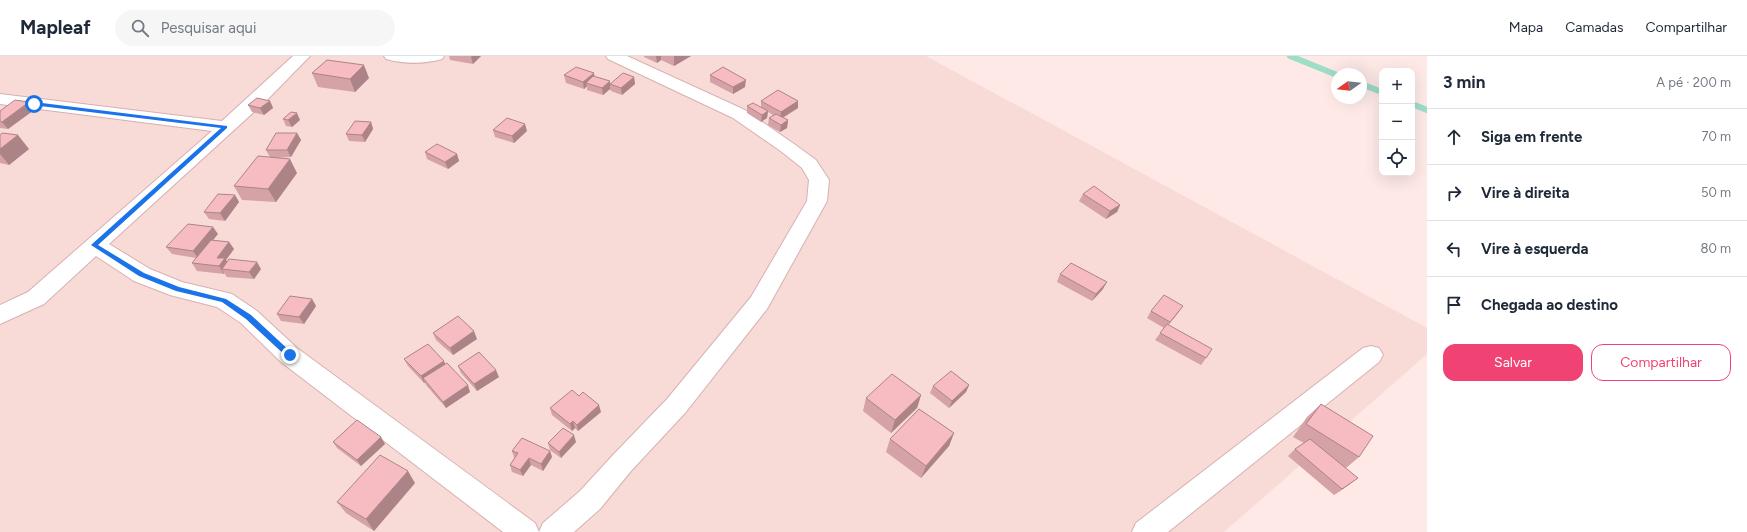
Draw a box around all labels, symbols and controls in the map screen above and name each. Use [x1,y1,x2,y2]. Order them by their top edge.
search box [115,10,395,46]
text: Mapleaf [20,16,91,39]
icon: search [129,17,151,39]
text: Pesquisar aqui [161,19,256,37]
text: Mapa [1509,19,1543,36]
text: Camadas [1565,19,1623,36]
text: Compartilhar [1645,19,1727,36]
north arrow [1331,68,1367,104]
map controls [1379,68,1415,176]
button: + [1379,68,1415,104]
text: 3 min [1443,72,1485,92]
text: A pé · 200 m [1656,75,1731,90]
route start [25,95,43,113]
button: − [1379,104,1415,140]
icon: ahead [1443,126,1465,148]
text: Siga em frente [1481,128,1582,146]
text: 70 m [1701,129,1731,144]
button: locate [1379,140,1415,176]
icon: right [1443,182,1465,204]
text: Vire à direita [1481,184,1570,202]
text: 50 m [1701,185,1731,200]
icon: left [1443,238,1465,260]
text: Vire à esquerda [1481,240,1588,258]
text: 80 m [1700,241,1731,256]
icon: arrive [1443,294,1465,316]
text: Chegada ao destino [1481,296,1618,314]
button: Salvar [1443,344,1583,381]
button: Compartilhar [1591,344,1731,381]
route end [281,346,299,364]

